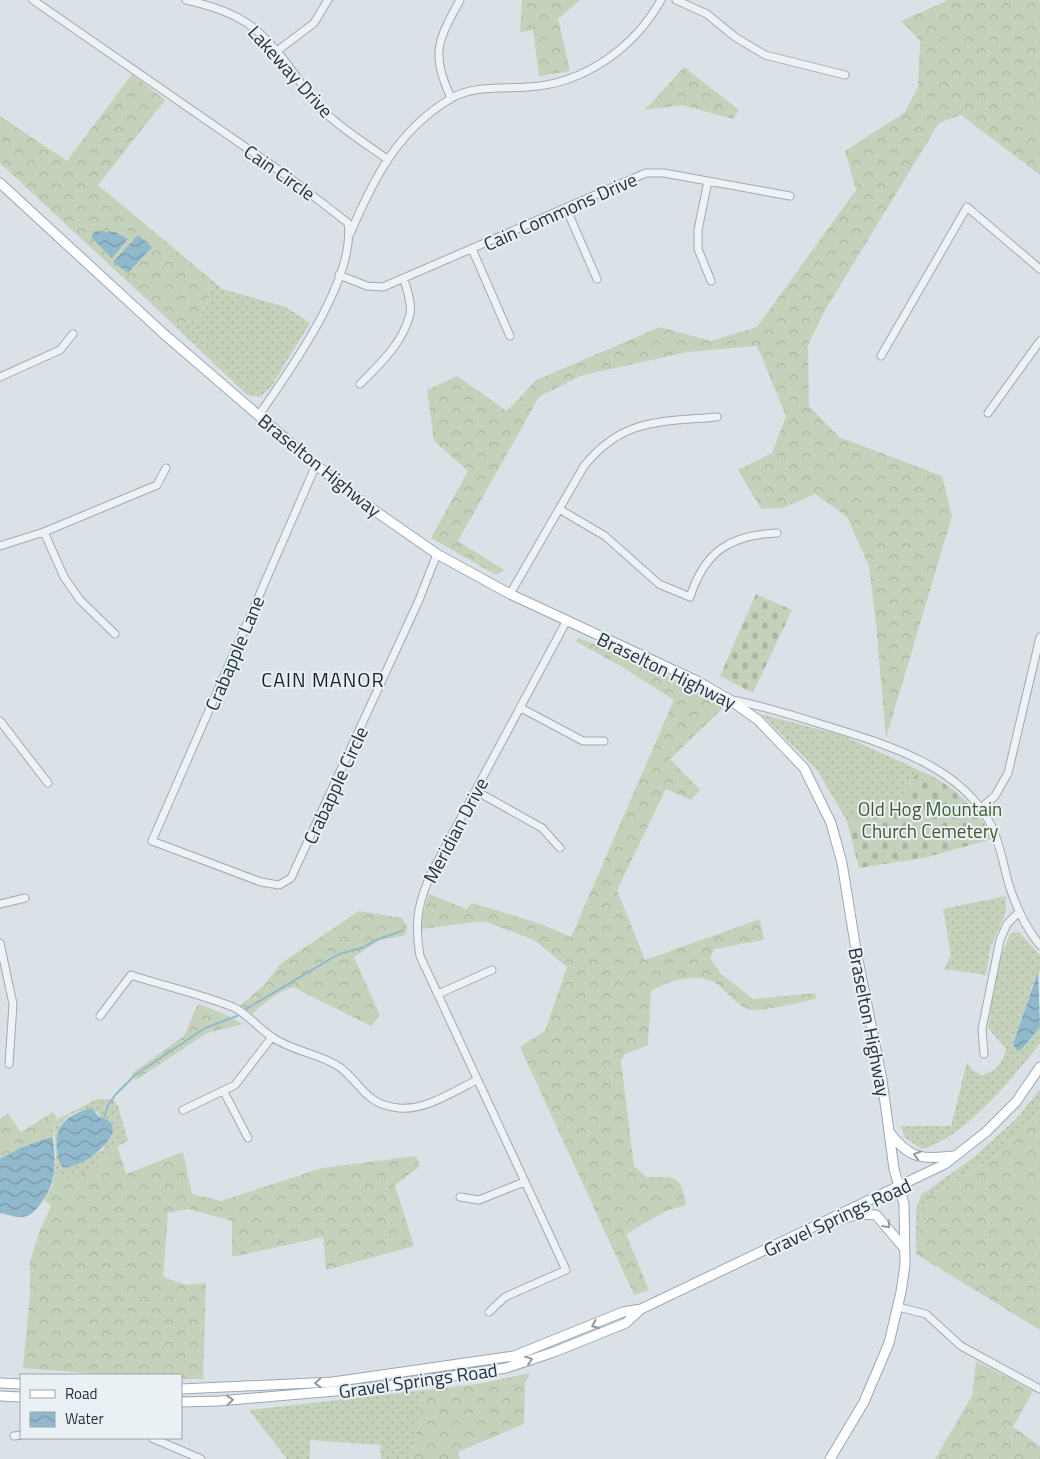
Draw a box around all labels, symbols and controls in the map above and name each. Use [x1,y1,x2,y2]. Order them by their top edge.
street label: Lakeway Drive [242,18,340,124]
street label: Cain Circle [238,137,322,207]
street label: Cain Commons Drive [479,164,641,258]
street label: Braselton Highway [252,406,388,524]
street label: Crabapple Lane [197,591,271,715]
street label: Braselton Highway [593,624,741,716]
district label: CAIN MANOR [261,664,385,695]
street label: Crabapple Circle [295,721,375,849]
street label: Meridian Drive [415,772,495,888]
park label: Old Hog Mountain Church Cemetery [858,794,1002,845]
street label: Braselton Highway [841,945,899,1099]
one-way arrow [914,1151,922,1161]
street label: Gravel Springs Road [758,1170,916,1264]
one-way arrow [881,1220,890,1229]
one-way arrow [591,1318,600,1329]
street label: Gravel Springs Road [337,1355,499,1405]
one-way arrow [524,1356,533,1366]
legend [20,1374,182,1439]
one-way arrow [314,1377,322,1388]
text: Road [65,1382,97,1405]
one-way arrow [226,1395,234,1406]
text: Water [65,1407,104,1430]

